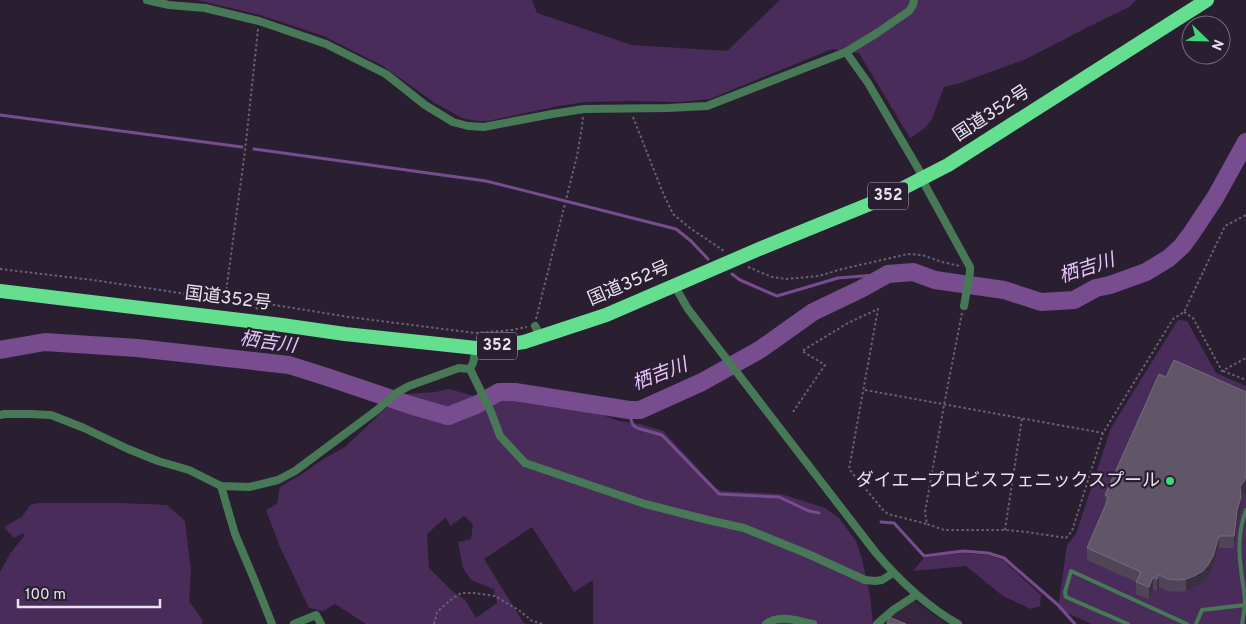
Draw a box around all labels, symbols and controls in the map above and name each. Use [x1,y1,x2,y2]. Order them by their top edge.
north arrow [1181,15,1231,65]
text: N [1207,37,1226,52]
street label: 国道352号 [949,81,1035,147]
road number: 352 [868,182,908,210]
water label: 栖吉川 [1056,248,1120,289]
street label: 国道352号 [584,256,674,312]
street label: 国道352号 [183,282,273,316]
water label: 栖吉川 [238,327,300,359]
road number: 352 [477,332,517,360]
water label: 栖吉川 [629,353,693,396]
place label: ダイエープロビスフェニックスプール [856,470,1160,493]
marker: ダイエープロビスフェニックスプール [1164,475,1176,487]
scale bar [18,576,160,608]
text: 100 m [25,586,66,605]

